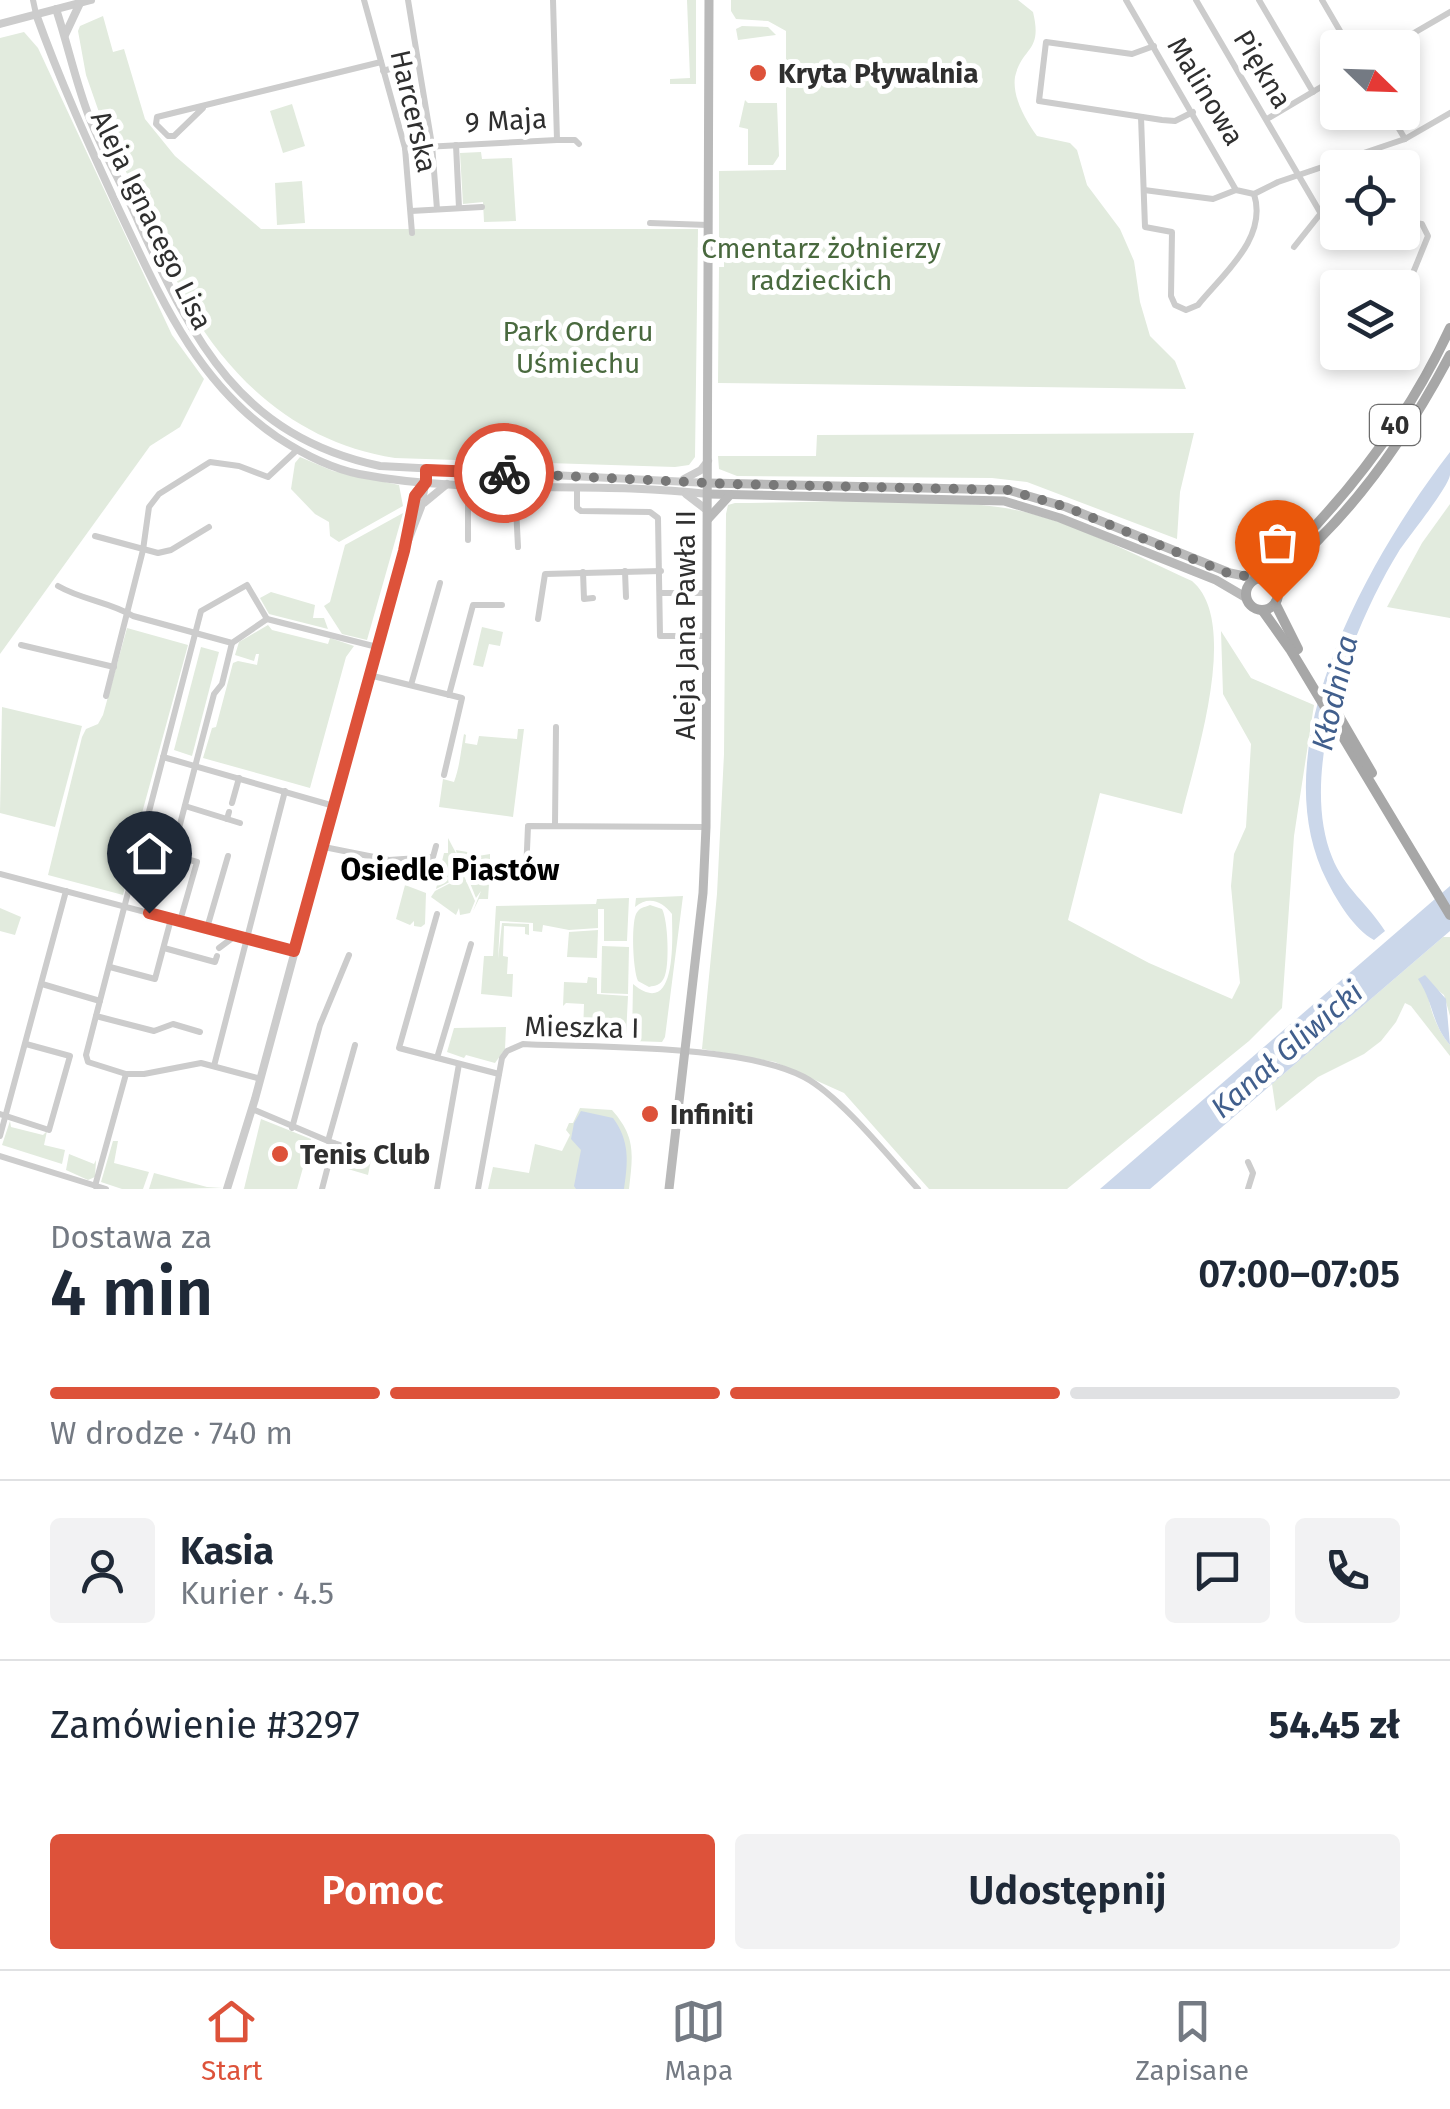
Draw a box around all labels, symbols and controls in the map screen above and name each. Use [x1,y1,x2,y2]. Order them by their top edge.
street label: Piękna [1226,24,1299,114]
north arrow [1320,30,1420,130]
map controls [1320,30,1420,370]
street label: Malinowa [1160,31,1251,151]
street label: Harcerska [383,47,444,176]
place label: Kryta Pływalnia [778,57,979,90]
marker: Kryta Pływalnia [747,62,769,84]
street label: 9 Maja [464,102,548,139]
street label: Aleja Ignacego Lisa [84,105,219,335]
button: locate [1320,150,1420,250]
park label: Cmentarz żołnierzy radzieckich [701,232,941,297]
button: layers [1320,270,1420,370]
park label: Park Orderu Uśmiechu [503,315,653,380]
road number: 40 [1370,405,1420,445]
courier [454,423,554,523]
icon: bike [477,446,532,501]
pin [1235,500,1320,603]
street label: Aleja Jana Pawła II [669,510,702,740]
icon: bag [1250,515,1305,570]
water label: Kłodnica [1304,632,1366,754]
pin [107,811,192,914]
icon: home [122,826,177,881]
district label: Osiedle Piastów [341,852,560,888]
water label: Kanał Gliwicki [1204,974,1371,1126]
street label: Mieszka I [524,1010,640,1045]
place label: Infiniti [670,1098,754,1131]
marker: Infiniti [639,1103,661,1125]
place label: Tenis Club [300,1138,430,1171]
marker: Tenis Club [269,1143,291,1165]
text: Dostawa za [50,1218,212,1256]
text: 07:00–07:05 [1198,1251,1400,1297]
text: 4 min [50,1254,213,1332]
text: W drodze · 740 m [50,1414,293,1452]
button: person [50,1518,155,1623]
button: chat [1165,1518,1270,1623]
button: phone [1295,1518,1400,1623]
text: Kasia [180,1528,274,1574]
text: Kurier · 4.5 [180,1574,334,1612]
text: Zamówienie #3297 [50,1702,360,1748]
text: 54.45 zł [1269,1702,1400,1748]
button: Pomoc [50,1834,715,1949]
button: Udostępnij [735,1834,1400,1949]
tab: Start [201,1994,262,2087]
tab: Mapa [665,1994,733,2087]
tab: Zapisane [1135,1994,1249,2087]

